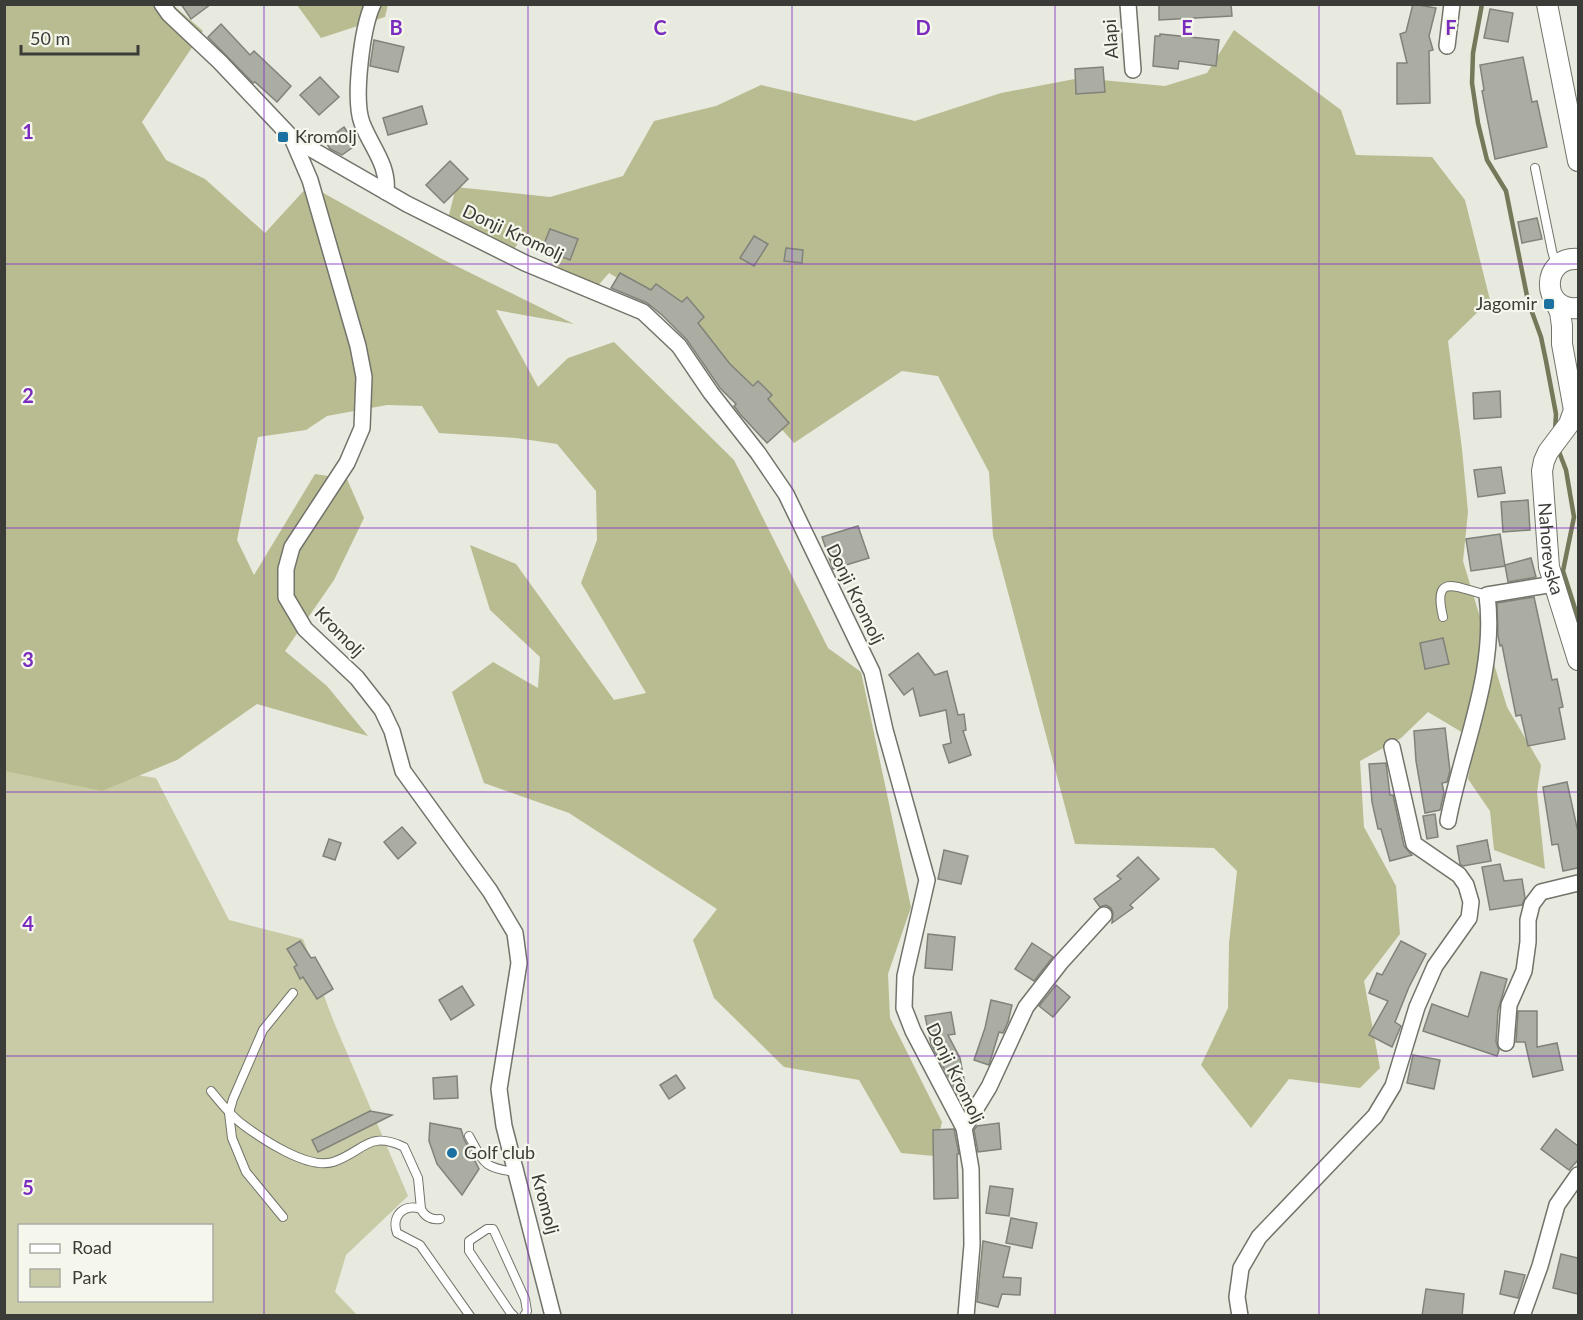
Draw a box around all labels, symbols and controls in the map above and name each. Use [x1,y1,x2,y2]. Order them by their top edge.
text: B [389,15,403,39]
text: C [653,15,667,39]
text: D [915,15,931,39]
text: E [1181,15,1193,39]
text: F [1445,15,1457,39]
scale bar [21,18,138,56]
street label: Alapi [1098,18,1122,60]
text: 50 m [30,27,70,49]
text: 1 [22,119,34,143]
place label: Kromolj [295,125,357,147]
marker: Kromolj [276,130,290,144]
street label: Donji Kromolj [459,199,567,265]
place label: Jagomir [1476,292,1537,314]
marker: Jagomir [1542,297,1556,311]
text: 2 [22,383,34,407]
street label: Nahorevska [1534,502,1569,597]
street label: Donji Kromolj [822,540,890,647]
street label: Kromolj [310,601,369,661]
text: 3 [22,647,34,671]
text: 4 [22,911,34,935]
street label: Donji Kromolj [922,1019,990,1126]
place label: Golf club [464,1141,535,1163]
marker: Golf club [445,1146,459,1160]
street label: Kromolj [527,1171,565,1236]
text: 5 [22,1175,34,1199]
legend [18,1224,213,1302]
text: Road [72,1236,112,1258]
text: Park [72,1266,108,1288]

